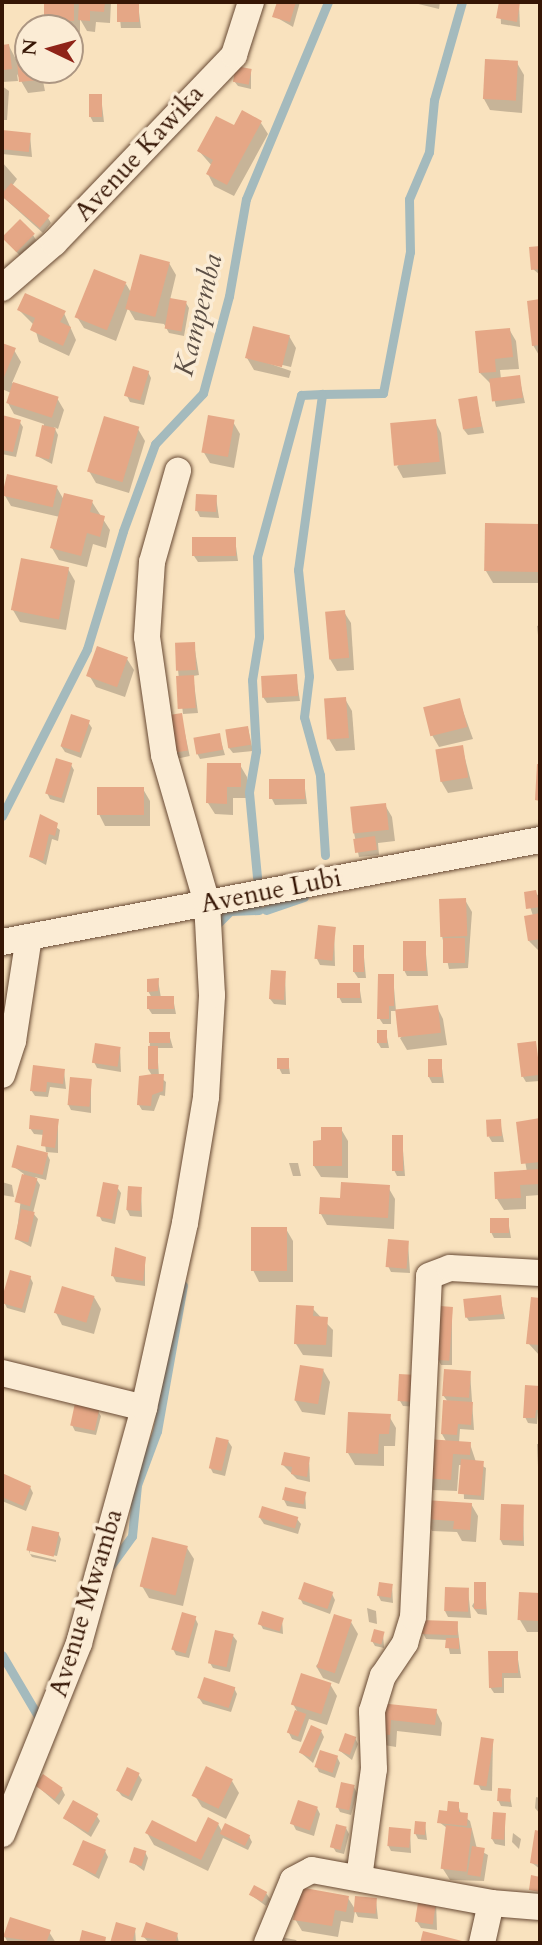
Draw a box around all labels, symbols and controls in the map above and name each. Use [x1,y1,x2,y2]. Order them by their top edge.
north arrow [14,14,84,84]
text: N [16,38,44,57]
street label: Avenue Kawika [68,78,210,228]
water label: Kampemba [167,250,229,380]
street label: Avenue Lubi [198,862,344,920]
street label: Avenue Mwamba [43,1505,129,1701]

